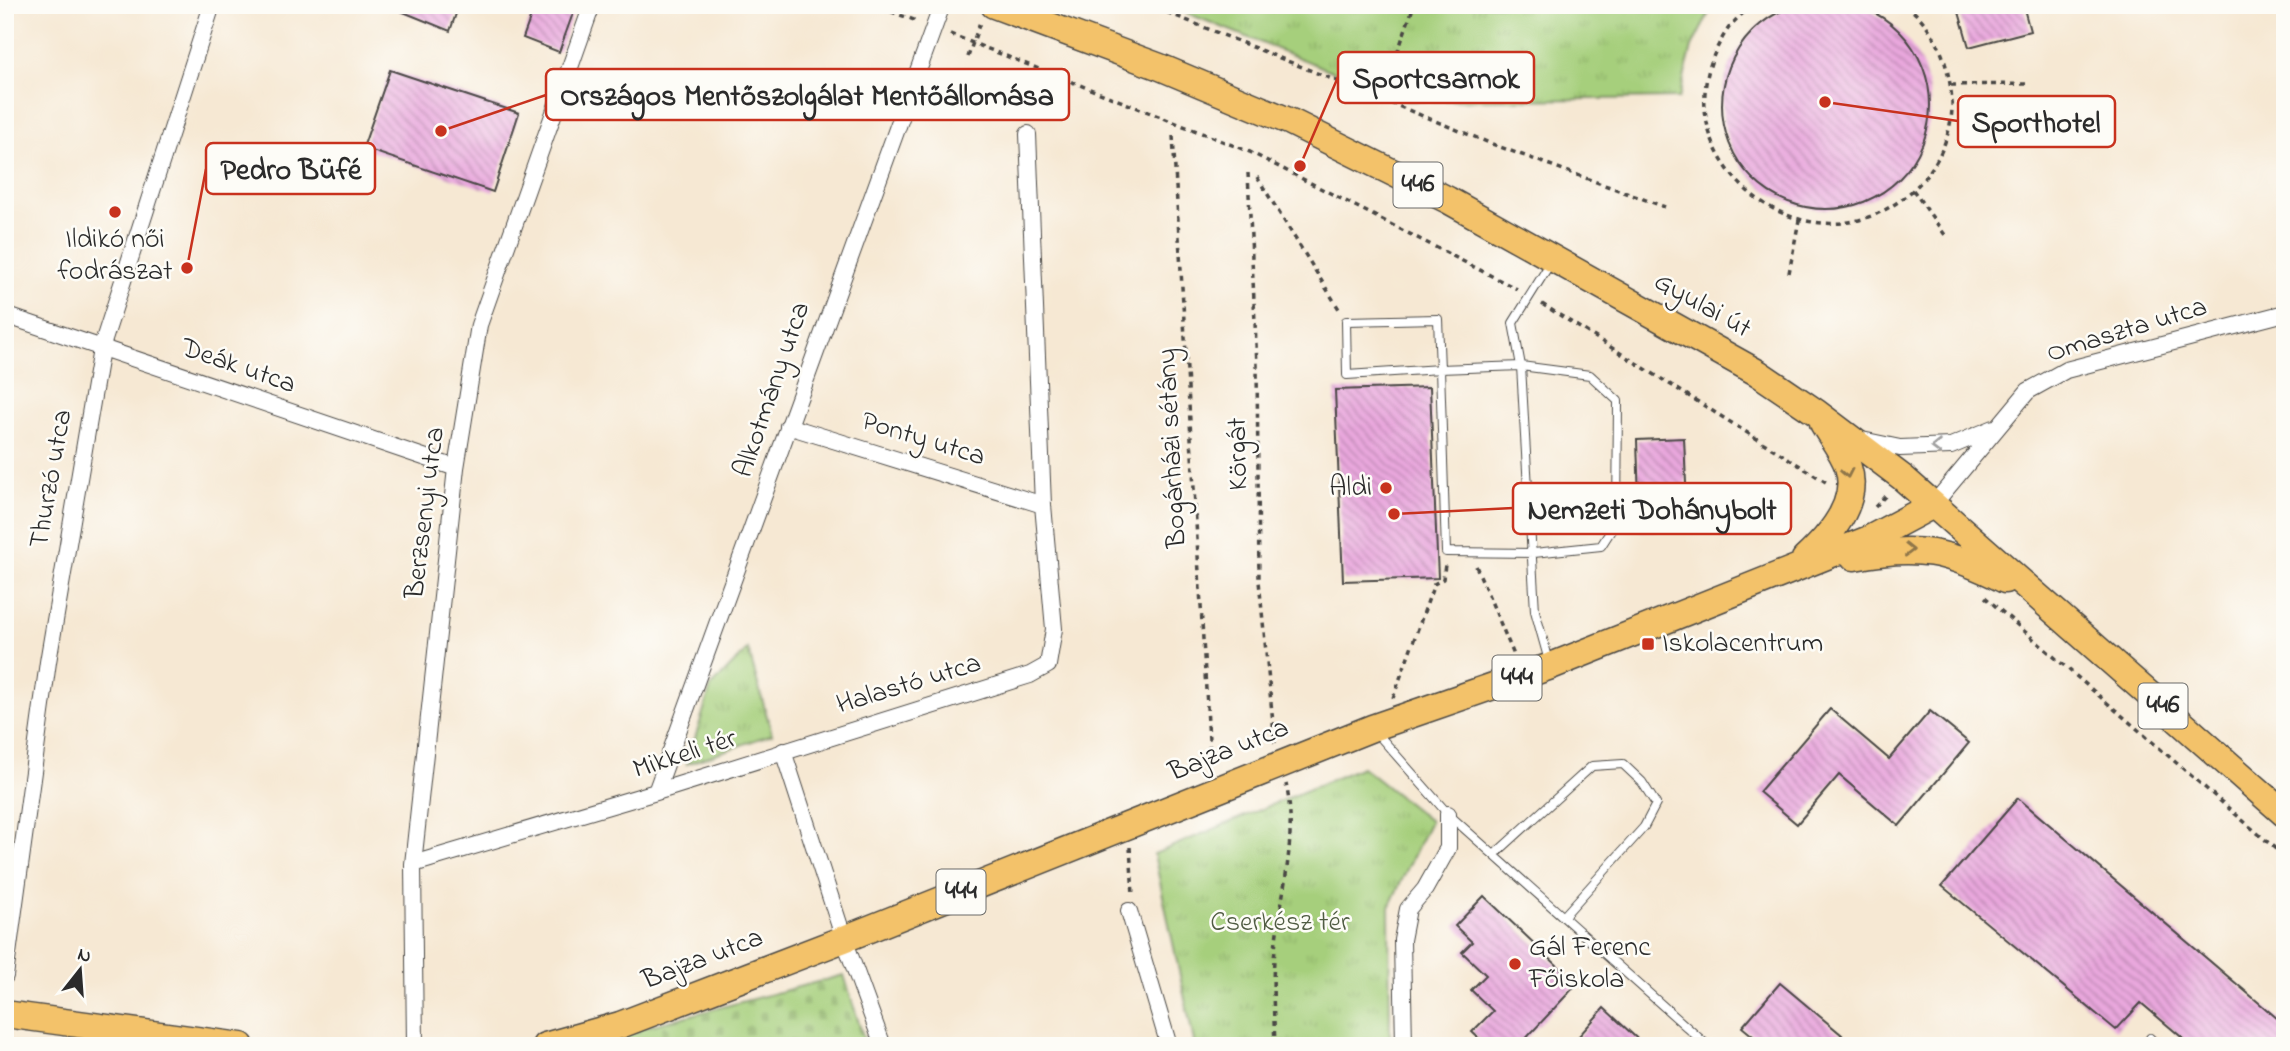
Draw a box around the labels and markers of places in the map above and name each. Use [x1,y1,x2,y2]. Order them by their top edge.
callout: Sportcsarnok [1338,52,1534,103]
callout: Országos Mentőszolgálat Mentőállomása [546,69,1069,120]
callout: Sporthotel [1958,96,2115,147]
callout: Pedro Büfé [206,143,375,194]
marker: Ildikó női fodrászat [107,204,123,220]
place label: Ildikó női fodrászat [58,220,172,293]
place label: Aldi [1329,468,1372,509]
marker: Aldi [1378,480,1394,496]
callout: Nemzeti Dohánybolt [1513,483,1791,534]
place label: Iskolacentrum [1662,624,1823,665]
marker: Iskolacentrum [1640,636,1656,652]
place label: Gál Ferenc Főiskola [1528,928,1651,1001]
marker: Gál Ferenc Főiskola [1507,956,1523,972]

